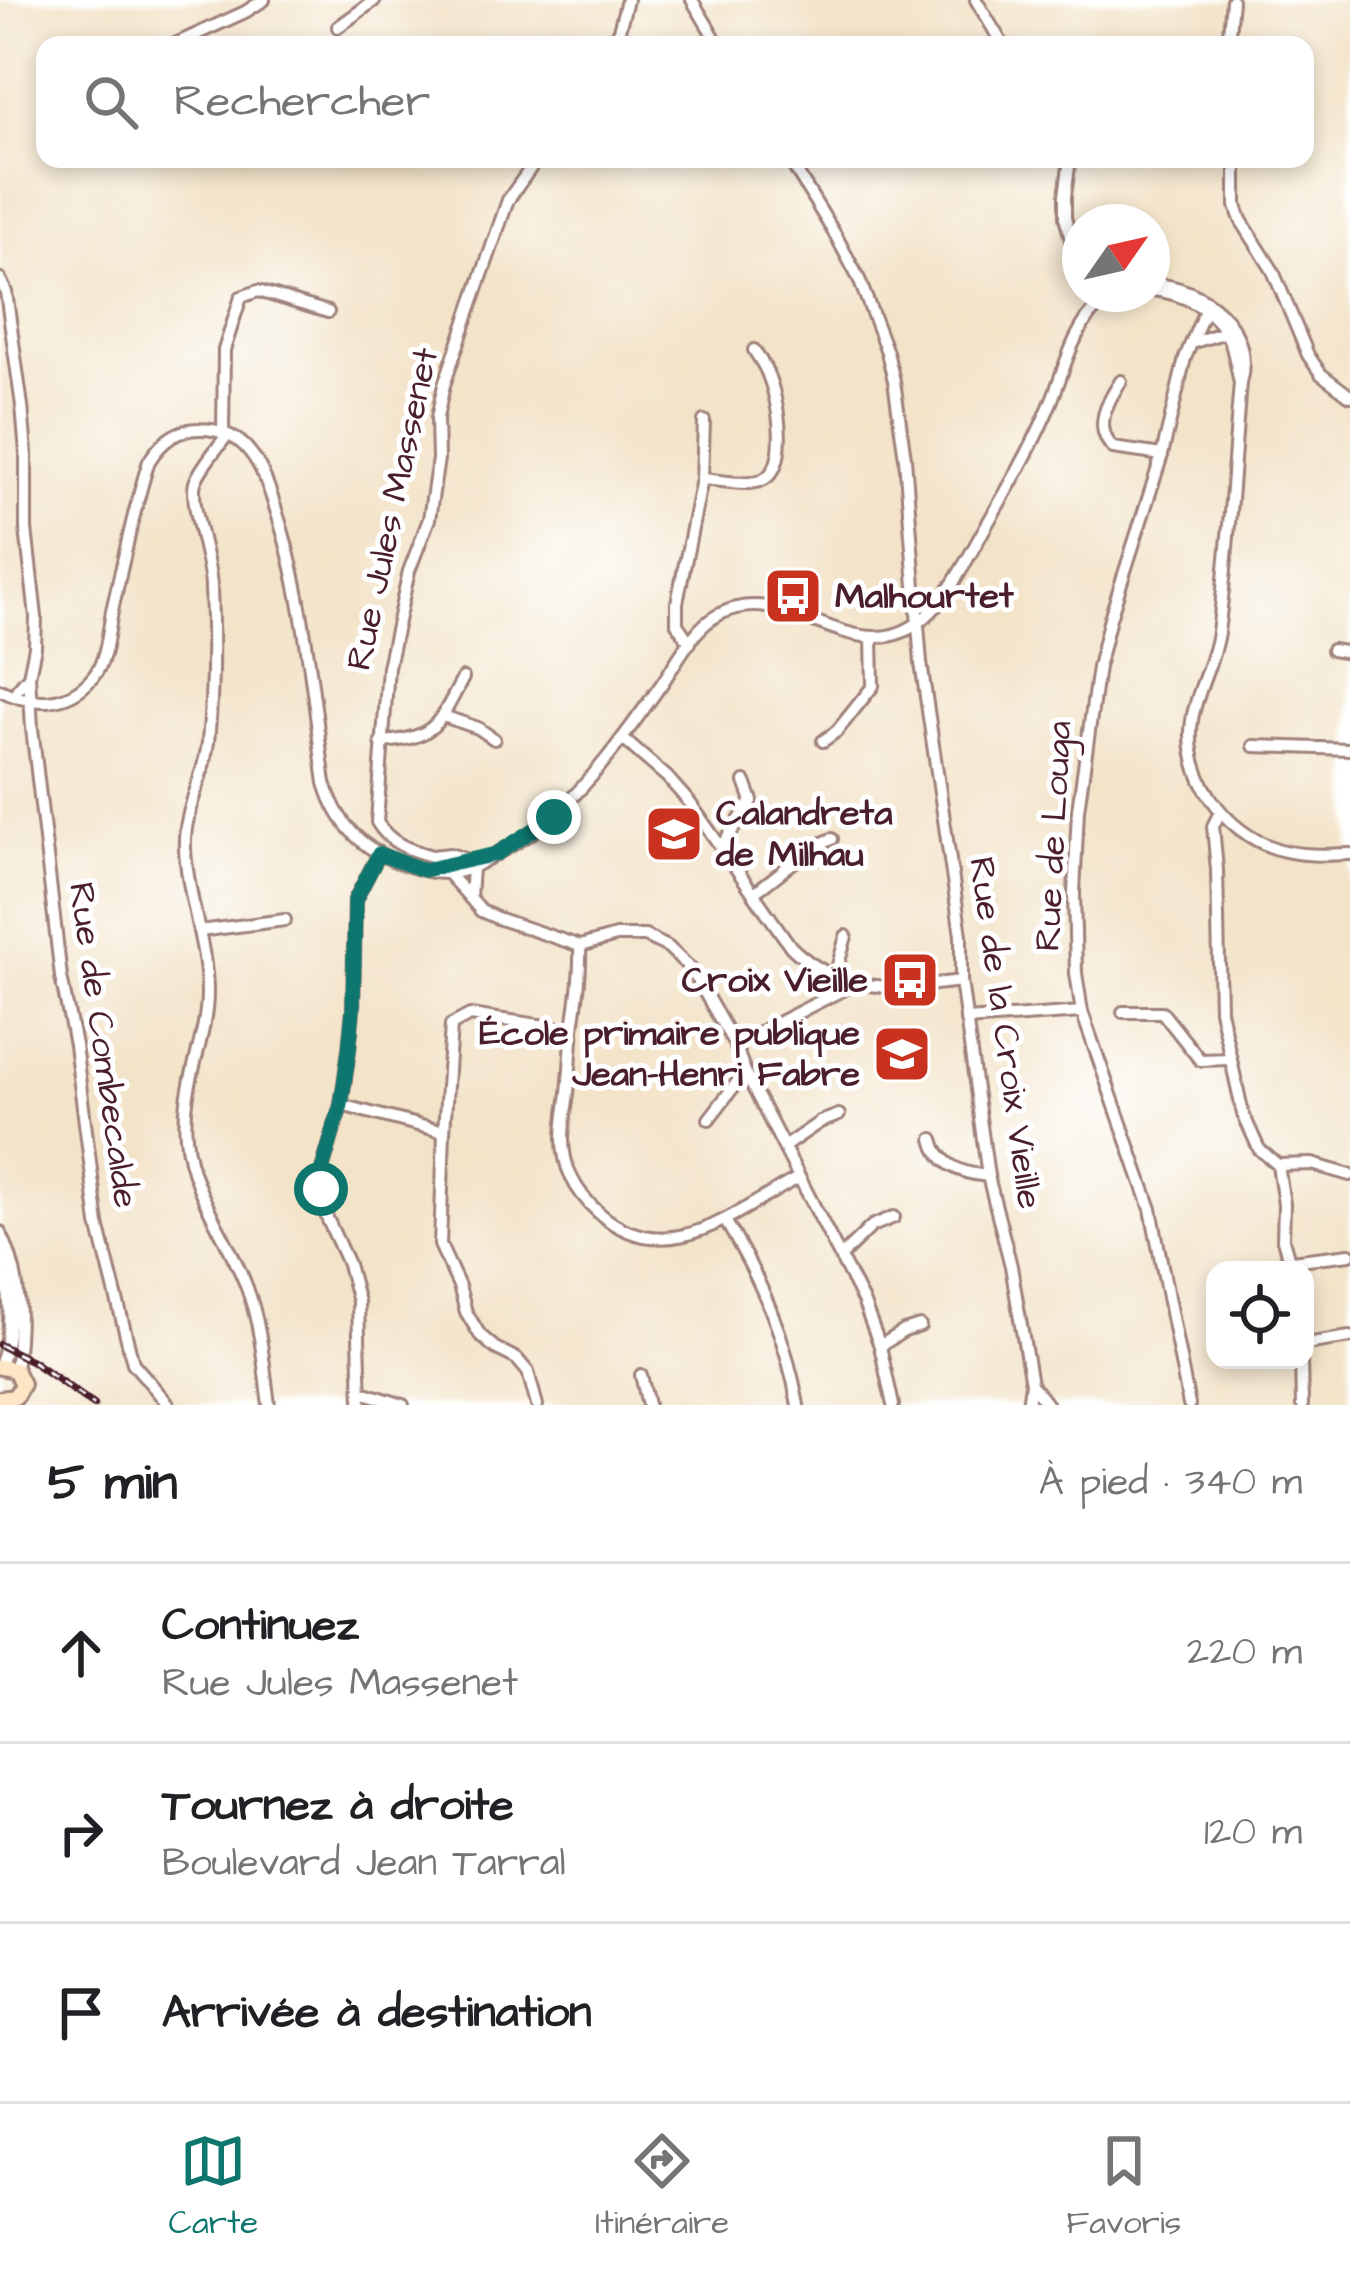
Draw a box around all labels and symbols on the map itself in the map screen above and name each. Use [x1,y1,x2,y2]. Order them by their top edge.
north arrow [1062,204,1170,312]
street label: Rue Jules Massenet [334,343,452,675]
bus stop icon: Malhourtet [762,565,824,627]
place label: Malhourtet [835,571,1014,622]
street label: Rue de Louga [1023,720,1086,952]
place label: Calandreta de Milhau [715,788,893,880]
route end [527,790,581,844]
school or university icon: Calandreta de Milhau [643,803,705,865]
street label: Rue de la Croix Vieille [955,854,1055,1212]
street label: Rue de Combecalde [55,879,151,1211]
bus stop icon: Croix Vieille [879,949,941,1011]
place label: Croix Vieille [682,955,868,1006]
place label: École primaire publique Jean-Henri Fabre [479,1008,860,1100]
school or university icon: École primaire publique Jean-Henri Fabre [871,1023,933,1085]
route start [294,1162,348,1216]

